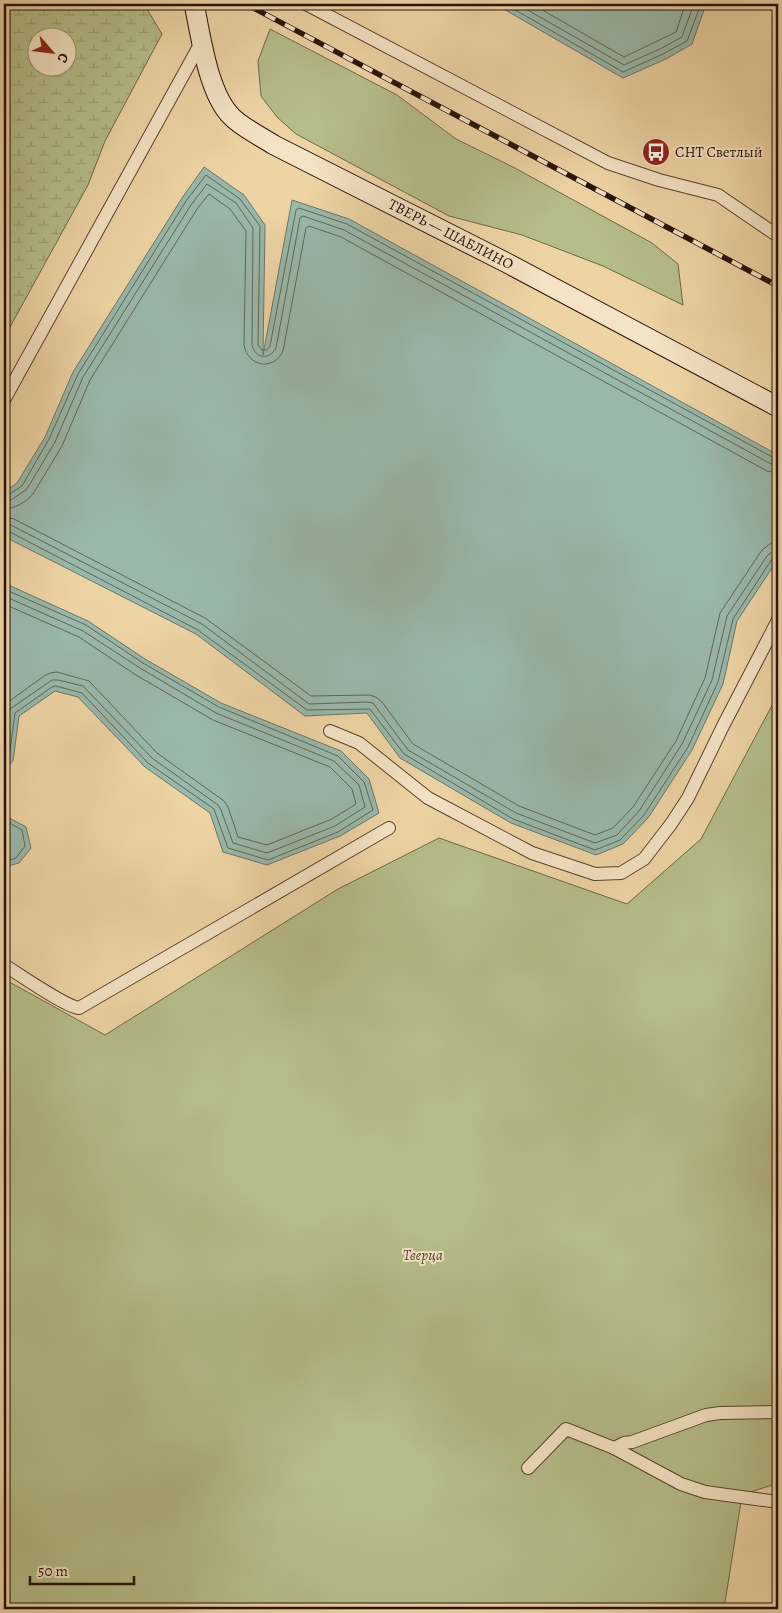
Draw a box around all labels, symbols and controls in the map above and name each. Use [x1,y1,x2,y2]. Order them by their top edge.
north arrow [28,28,78,78]
text: С [52,50,73,66]
bus stop icon: СНТ Светлый [641,137,671,167]
place label: СНТ Светлый [675,142,763,162]
street label: ТВЕРЬ — ШАБЛИНО [385,194,517,274]
park label: Тверца [403,1245,443,1265]
scale bar [30,1553,134,1585]
text: 50 m [38,1561,68,1581]

